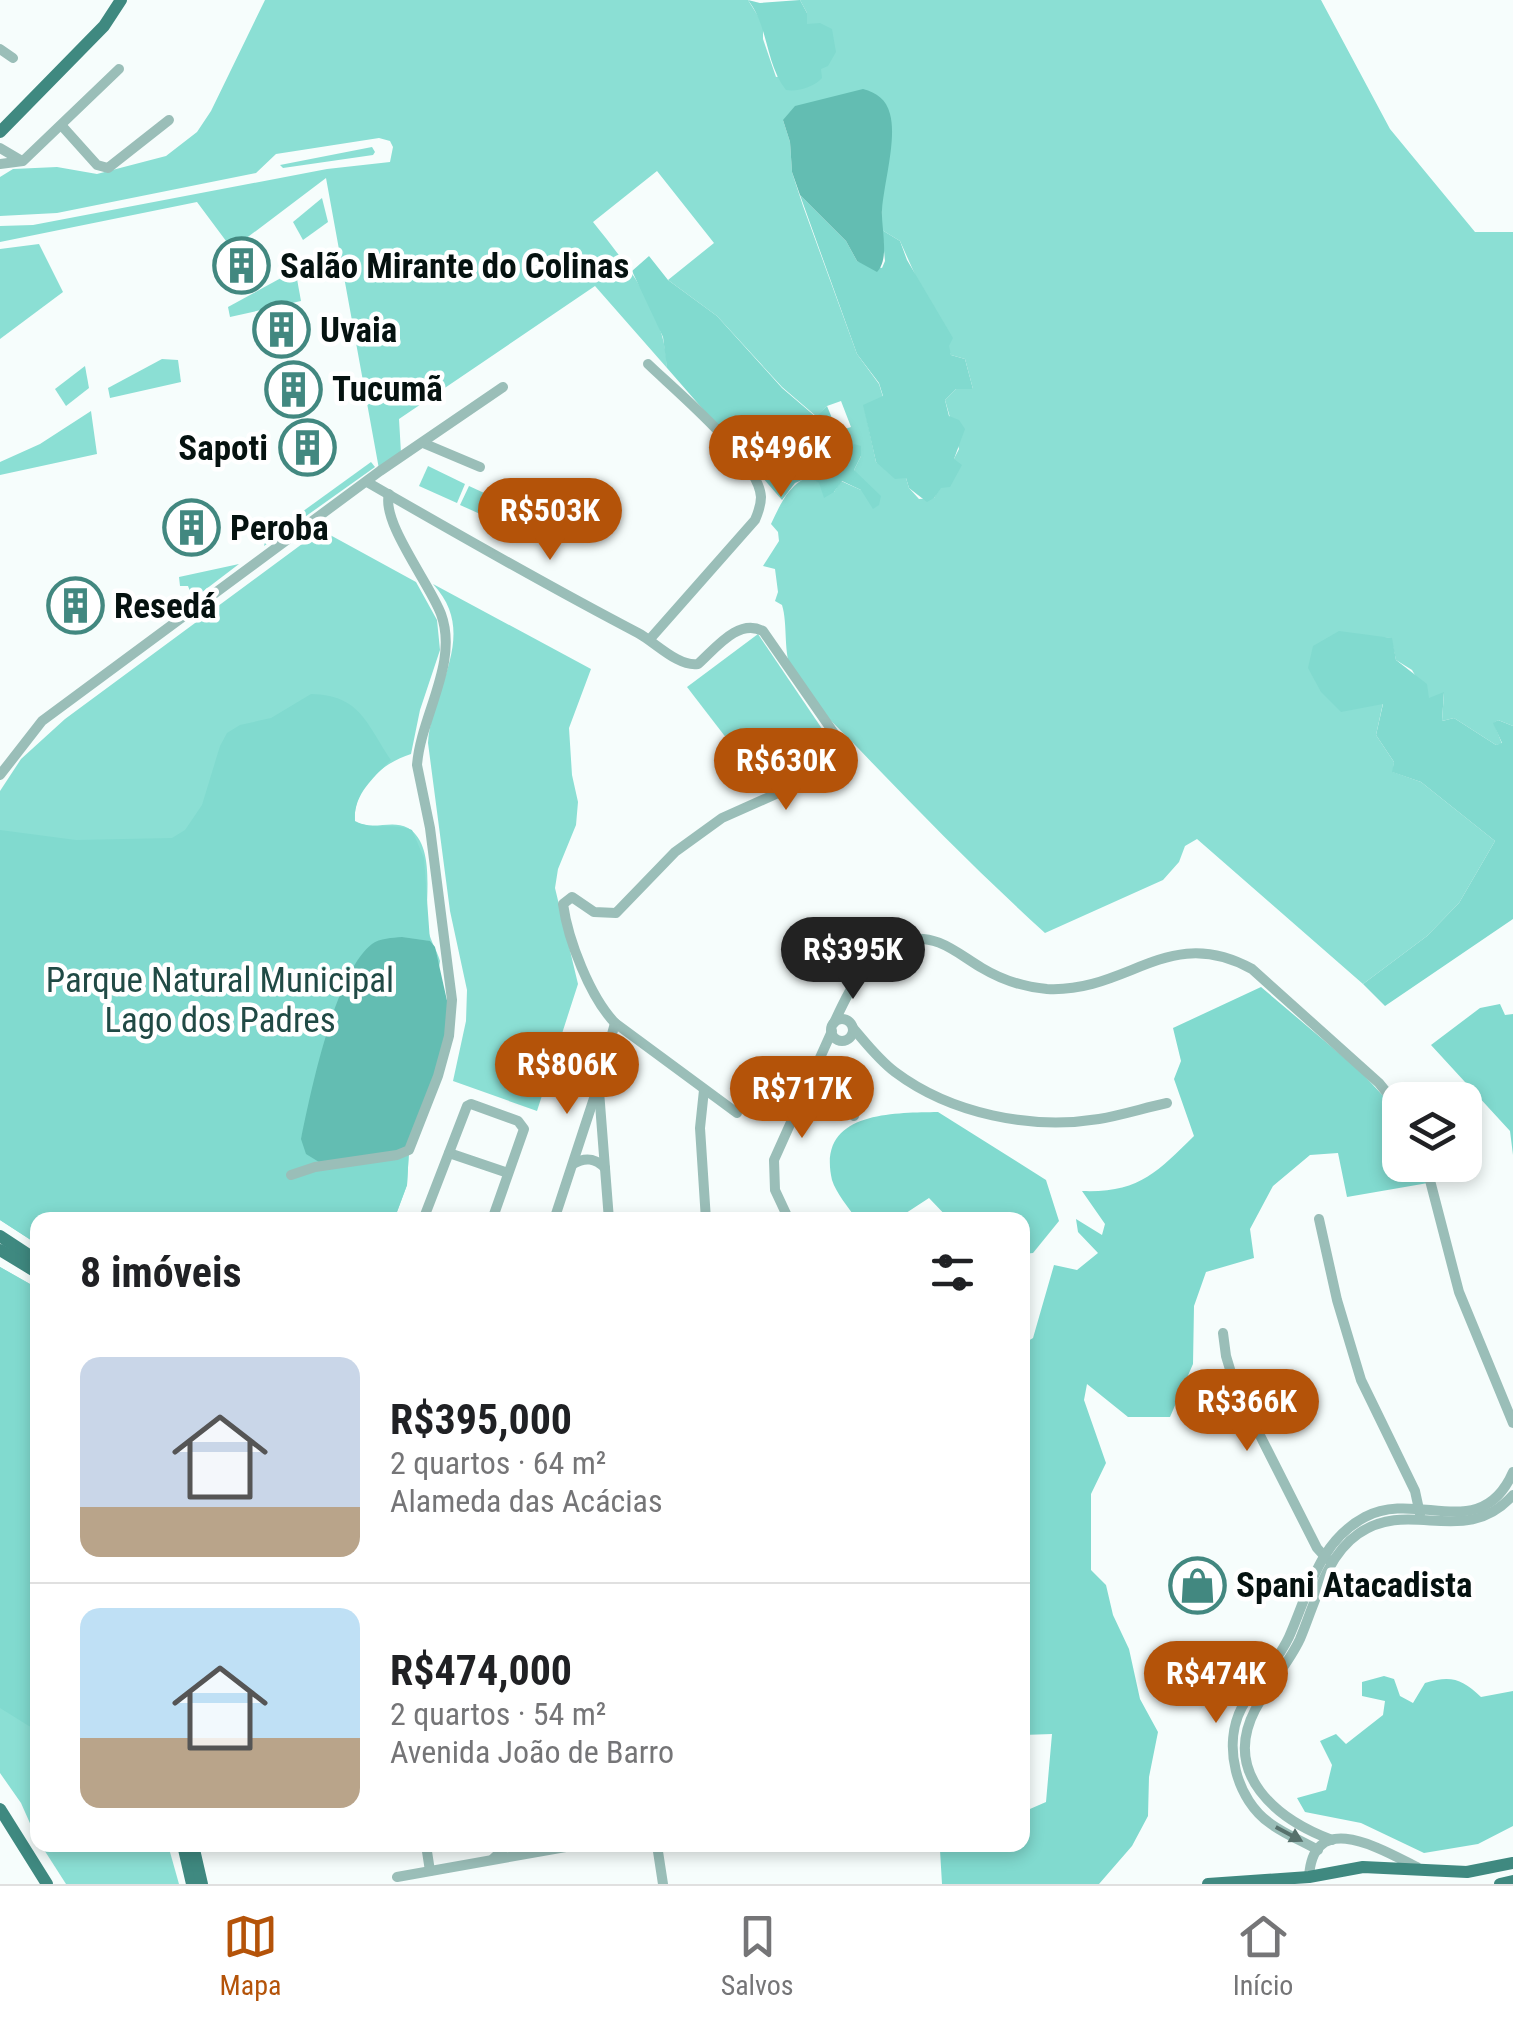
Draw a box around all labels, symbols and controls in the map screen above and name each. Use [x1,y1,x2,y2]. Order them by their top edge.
building icon: Salão Mirante do Colinas [211,236,271,296]
place label: Salão Mirante do Colinas [280,246,629,287]
building icon: Uvaia [251,300,311,360]
place label: Uvaia [320,310,397,351]
building icon: Tucumã [263,359,323,419]
place label: Tucumã [332,369,443,410]
pin: R$496K [700,415,862,500]
building icon: Sapoti [277,418,337,478]
place label: Sapoti [178,428,268,469]
text: R$496K [731,428,831,466]
pin: R$503K [469,478,631,563]
text: R$503K [500,491,600,529]
building icon: Peroba [161,498,221,558]
place label: Peroba [230,508,329,549]
building icon: Resedá [45,576,105,636]
place label: Resedá [114,586,217,627]
pin: R$630K [705,728,867,813]
text: R$630K [736,741,836,779]
pin: R$395K [772,917,934,1002]
text: R$395K [803,930,903,968]
park label: Parque Natural Municipal Lago dos Padres [46,960,394,1041]
pin: R$806K [486,1032,648,1117]
text: R$806K [517,1045,617,1083]
pin: R$717K [721,1056,883,1141]
text: R$717K [752,1069,852,1107]
map controls [1382,1082,1482,1182]
button: layers [1382,1082,1482,1182]
icon: filters [925,1245,980,1300]
text: 8 imóveis [80,1248,242,1297]
pin: R$366K [1166,1369,1328,1454]
text: R$366K [1197,1382,1297,1420]
text: R$395,000 [390,1395,572,1444]
icon: home [160,1397,280,1517]
text: 2 quartos · 64 m² [390,1444,606,1482]
text: Alameda das Acácias [390,1482,663,1520]
shop icon: Spani Atacadista [1167,1555,1227,1615]
place label: Spani Atacadista [1236,1565,1473,1606]
pin: R$474K [1135,1641,1297,1726]
text: R$474,000 [390,1646,572,1695]
icon: home [160,1648,280,1768]
text: R$474K [1166,1654,1266,1692]
text: 2 quartos · 54 m² [390,1695,606,1733]
text: Avenida João de Barro [390,1733,674,1771]
one-way arrow [1274,1825,1303,1842]
tab: Mapa [220,1909,281,2002]
tab: Salvos [721,1909,794,2002]
tab: Início [1233,1909,1293,2002]

